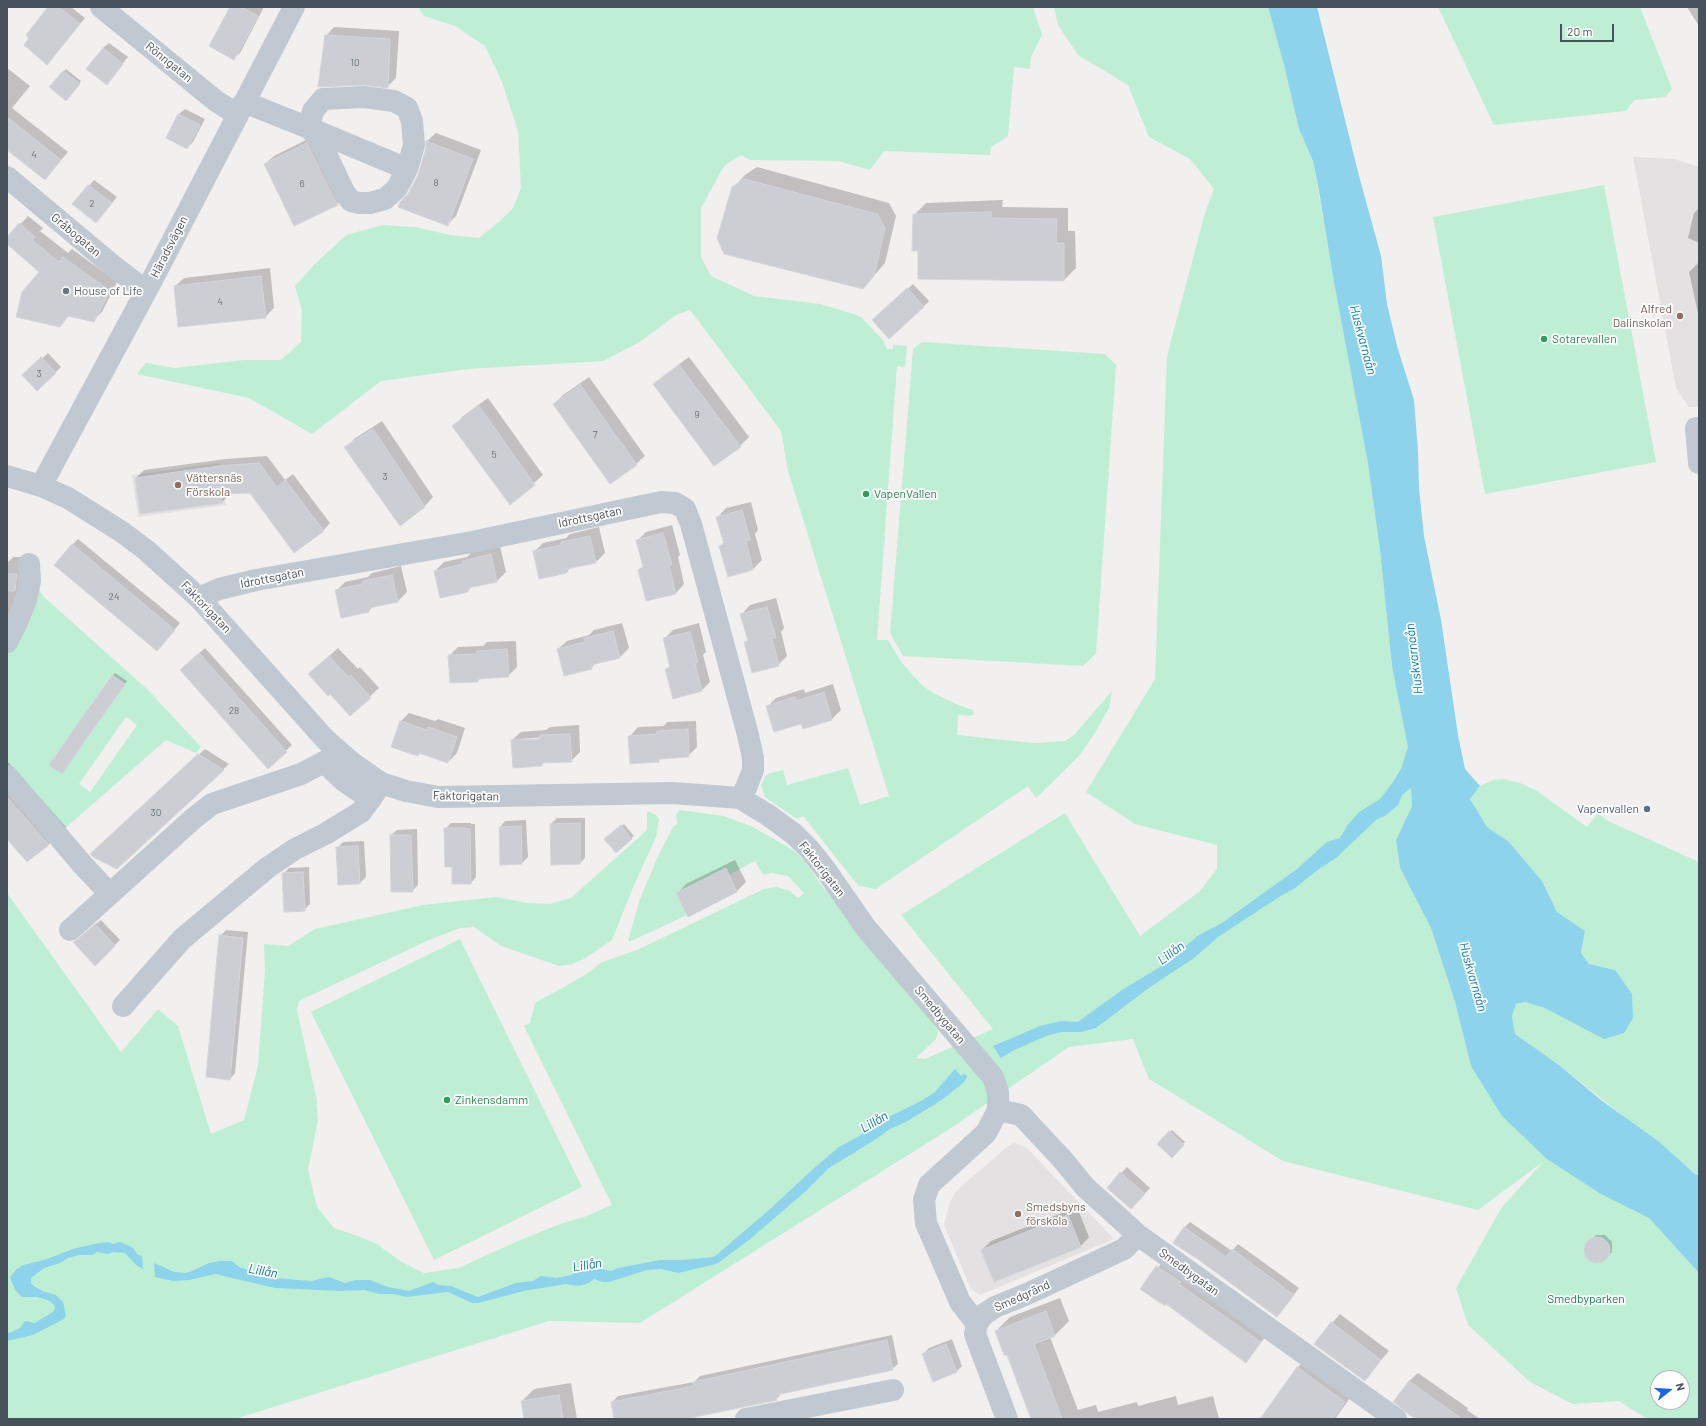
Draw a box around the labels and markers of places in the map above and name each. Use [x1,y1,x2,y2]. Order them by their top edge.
place label: House of Life [74,284,143,298]
marker: House of Life [61,286,71,296]
place label: Alfred Dalinskolan [1613,302,1672,330]
marker: Alfred Dalinskolan [1675,311,1685,321]
place label: Sotarevallen [1552,332,1617,346]
marker: Sotarevallen [1539,334,1549,344]
place label: Vättersnäs Förskola [186,471,242,499]
marker: Vättersnäs Förskola [173,480,183,490]
place label: VapenVallen [874,487,937,501]
marker: VapenVallen [861,489,871,499]
place label: Vapenvallen [1577,802,1639,816]
marker: Vapenvallen [1642,804,1652,814]
place label: Zinkensdamm [455,1093,528,1107]
marker: Zinkensdamm [442,1095,452,1105]
place label: Smedsbyns förskola [1026,1200,1086,1228]
marker: Smedsbyns förskola [1013,1209,1023,1219]

